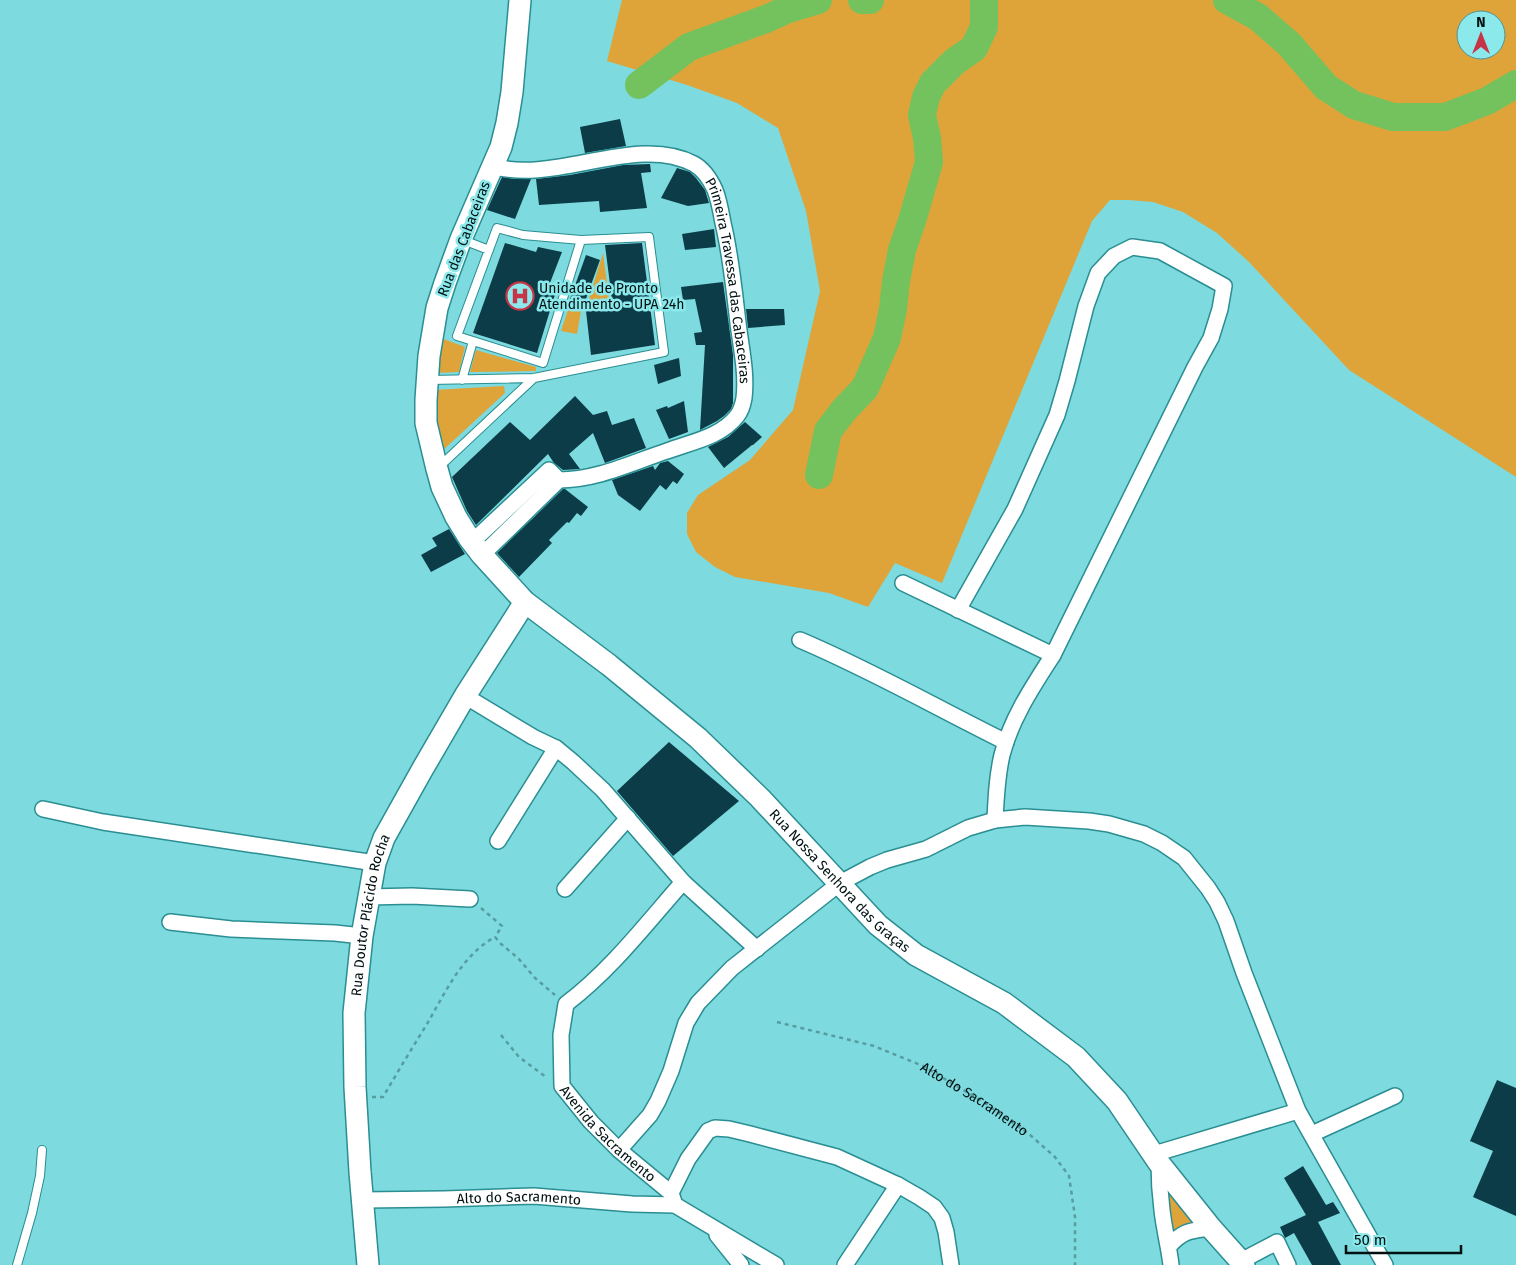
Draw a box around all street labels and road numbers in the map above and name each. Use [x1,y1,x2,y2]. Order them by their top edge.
street label: Primeira Travessa das Cabaceiras [702,175,753,384]
street label: Rua das Cabaceiras [434,179,494,299]
street label: Rua Nossa Senhora das Graças [766,805,914,956]
street label: Rua Doutor Plácido Rocha [347,830,393,997]
street label: Alto do Sacramento [918,1058,1032,1139]
street label: Avenida Sacramento [556,1082,659,1185]
street label: Alto do Sacramento [456,1187,582,1208]

